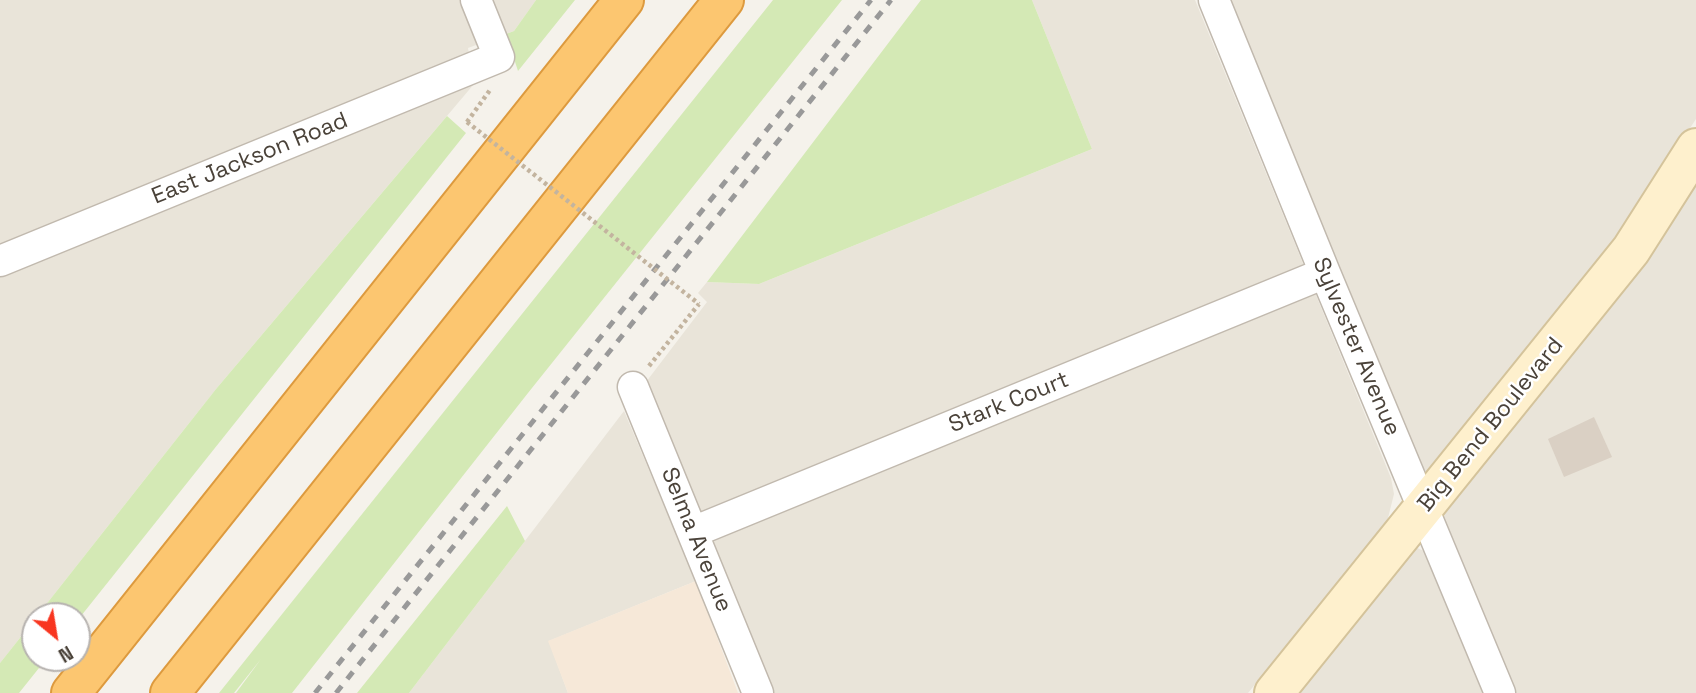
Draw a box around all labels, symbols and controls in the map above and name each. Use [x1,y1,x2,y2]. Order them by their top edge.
street label: East Jackson Road [148,107,352,211]
street label: Sylvester Avenue [1306,254,1406,440]
street label: Big Bend Boulevard [1412,332,1570,518]
street label: Stark Court [945,366,1073,440]
street label: Selma Avenue [654,464,738,616]
north arrow [21,602,91,672]
text: N [54,640,78,668]

